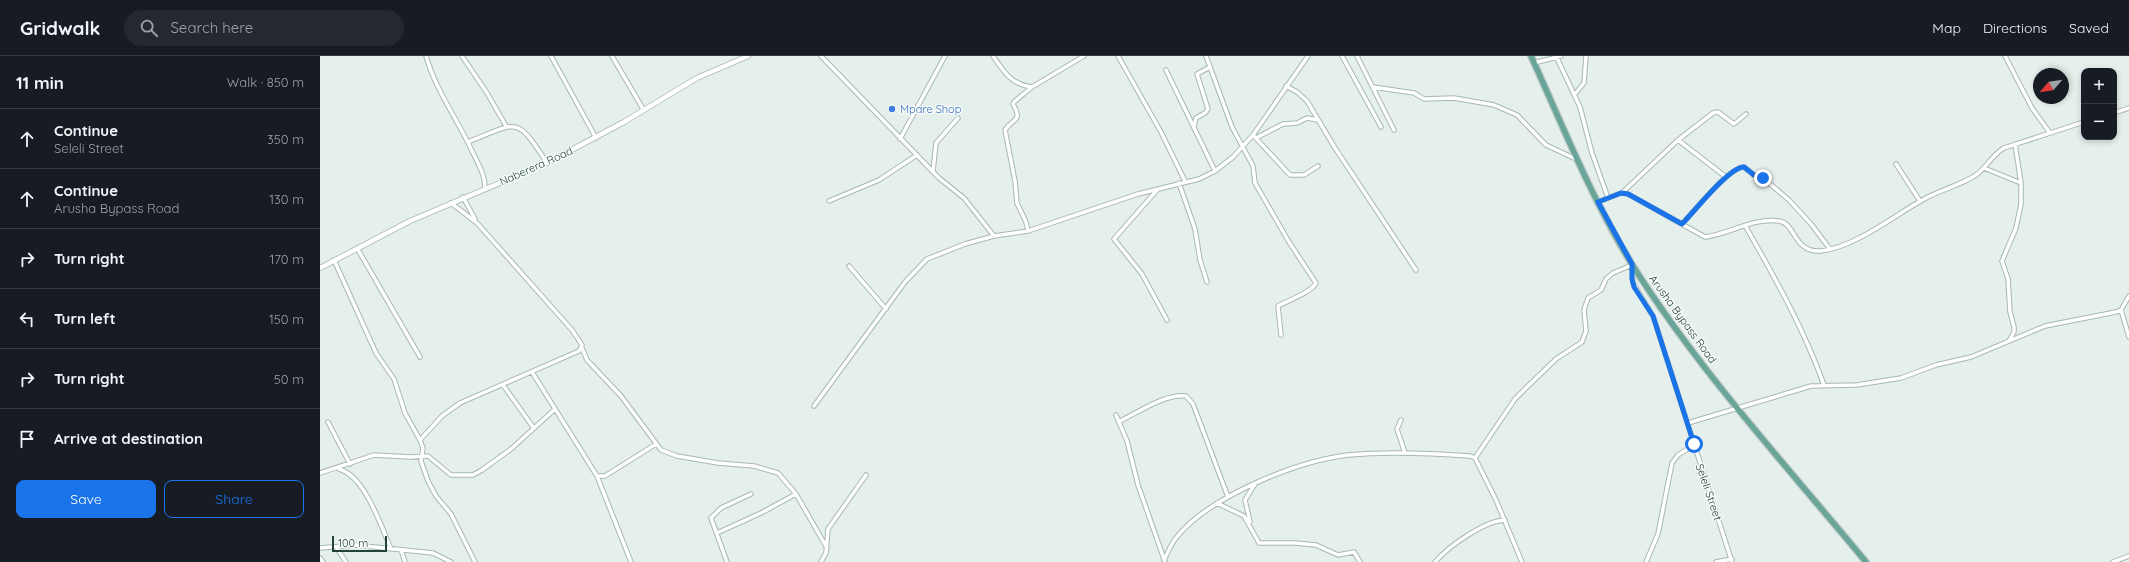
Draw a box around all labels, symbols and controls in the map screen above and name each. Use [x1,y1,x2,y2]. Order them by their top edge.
search box [124,10,404,46]
text: Gridwalk [20,16,100,40]
icon: search [138,17,160,39]
text: Search here [170,18,253,37]
text: Map [1932,19,1961,37]
text: Directions [1983,19,2047,37]
text: Saved [2069,19,2109,37]
north arrow [2033,68,2069,104]
map controls [2081,68,2117,140]
button: + [2081,68,2117,104]
text: 11 min [16,72,64,93]
text: Walk · 850 m [227,74,304,90]
place label: Mpare Shop [900,102,962,116]
marker: Mpare Shop [887,104,897,114]
button: − [2081,104,2117,140]
text: Continue [54,121,118,140]
icon: ahead [16,128,38,150]
text: 350 m [267,131,304,147]
text: Seleli Street [54,140,124,156]
street label: Naberera Road [497,144,575,188]
route end [1754,169,1772,187]
text: Continue [54,181,118,200]
icon: ahead [16,188,38,210]
text: 130 m [269,191,304,207]
text: Arusha Bypass Road [54,200,179,216]
icon: right [16,248,38,270]
text: Turn right [54,249,125,268]
text: 170 m [269,251,304,267]
street label: Arusha Bypass Road [1646,272,1720,366]
icon: left [16,308,38,330]
text: Turn left [54,309,116,328]
text: 150 m [269,311,304,327]
icon: right [16,368,38,390]
text: Turn right [54,369,125,388]
text: 50 m [274,371,304,387]
icon: arrive [16,428,38,450]
text: Arrive at destination [54,429,203,448]
route start [1685,435,1703,453]
street label: Seleli Street [1693,462,1725,522]
button: Save [16,480,156,518]
button: Share [164,480,304,518]
scale bar [332,534,387,553]
text: 100 m [338,536,368,550]

